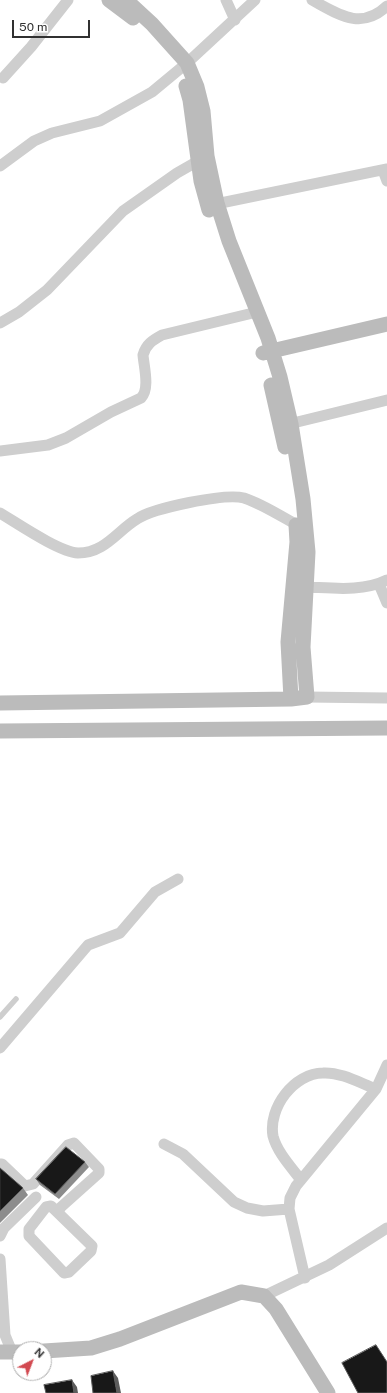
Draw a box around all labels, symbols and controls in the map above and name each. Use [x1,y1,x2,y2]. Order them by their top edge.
scale bar [14,12,92,38]
text: 50 m [19,20,47,34]
north arrow [12,1341,52,1381]
text: N [32,1345,47,1360]

